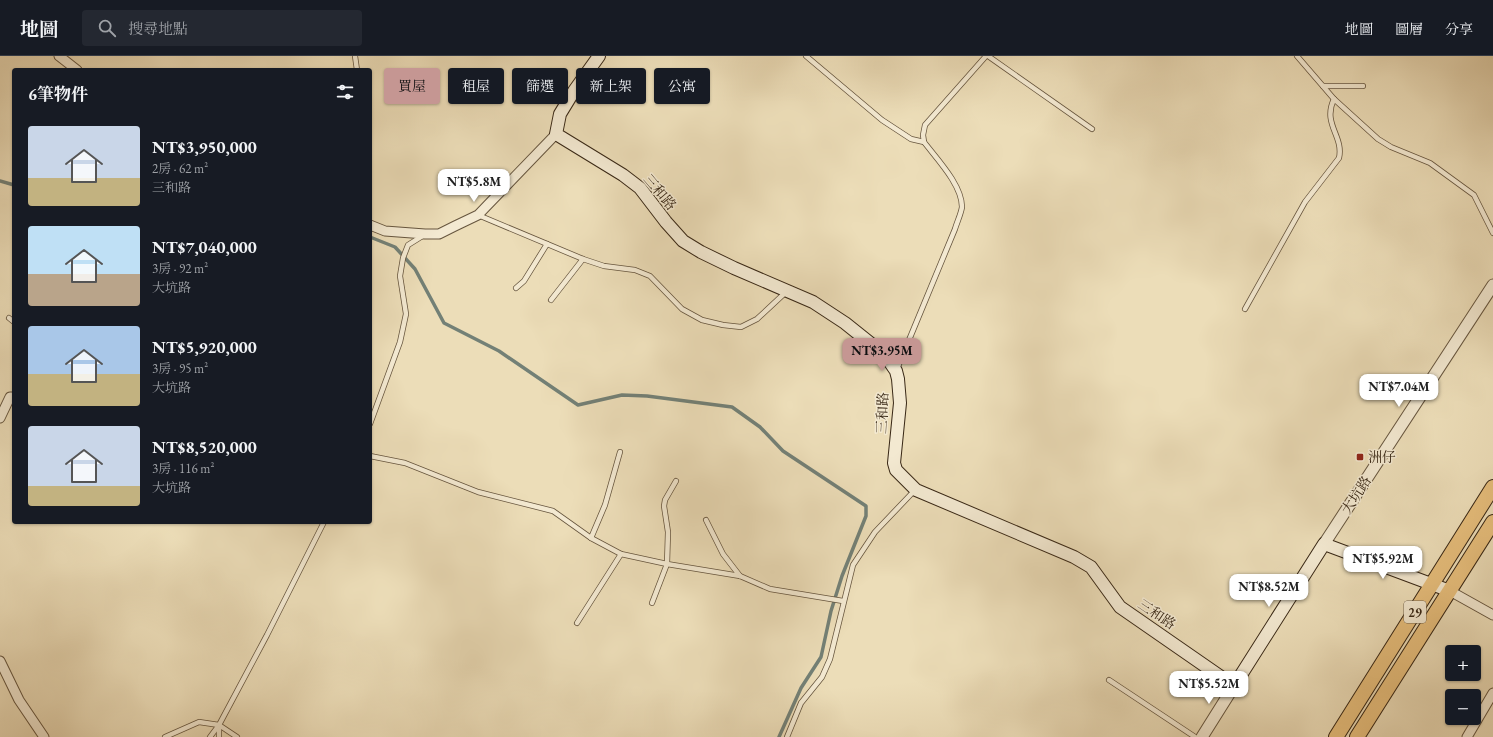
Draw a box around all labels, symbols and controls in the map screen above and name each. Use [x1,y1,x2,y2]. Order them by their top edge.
search box [82,10,362,46]
text: 地圖 [20,17,58,42]
icon: search [96,17,118,39]
text: 搜尋地點 [128,19,188,38]
text: 地圖 [1345,20,1373,38]
text: 圖層 [1395,20,1423,38]
text: 分享 [1445,20,1473,38]
chip: 買屋 [384,68,440,104]
chip: 租屋 [448,68,504,104]
chip: 篩選 [512,68,568,104]
chip: 新上架 [576,68,646,104]
chip: 公寓 [654,68,710,104]
icon: filters [334,81,356,103]
text: 6筆物件 [28,83,88,105]
text: NT$3,950,000 [152,136,257,158]
icon: home [60,142,108,190]
text: 2房 · 62 m² [152,160,208,177]
pin: NT$5.8M [437,169,511,203]
street label: 三和路 [640,170,680,214]
text: NT$5.8M [447,173,501,190]
text: 三和路 [152,179,191,196]
text: NT$7,040,000 [152,236,257,258]
icon: home [60,242,108,290]
text: 3房 · 92 m² [152,260,208,277]
text: 大坑路 [152,279,191,296]
text: NT$5,920,000 [152,336,257,358]
pin: NT$3.95M [841,338,923,372]
icon: home [60,342,108,390]
text: NT$3.95M [851,342,913,359]
text: 3房 · 95 m² [152,360,208,377]
pin: NT$7.04M [1358,374,1440,408]
text: NT$7.04M [1368,378,1430,395]
text: 大坑路 [152,379,191,396]
street label: 三和路 [872,392,892,434]
text: NT$8,520,000 [152,436,257,458]
icon: home [60,442,108,490]
place label: 洲仔 [1368,448,1396,466]
marker: 洲仔 [1355,452,1365,462]
text: 3房 · 116 m² [152,460,214,477]
street label: 大坑路 [1337,472,1375,518]
text: 大坑路 [152,479,191,496]
pin: NT$5.92M [1342,546,1424,580]
text: NT$5.92M [1352,550,1414,567]
pin: NT$8.52M [1228,574,1310,608]
text: NT$8.52M [1238,578,1300,595]
street label: 三和路 [1135,595,1179,633]
road number: 29 [1404,601,1426,623]
map controls [1445,645,1481,725]
button: + [1445,645,1481,681]
pin: NT$5.52M [1168,671,1250,705]
text: NT$5.52M [1178,675,1240,692]
button: − [1445,689,1481,725]

